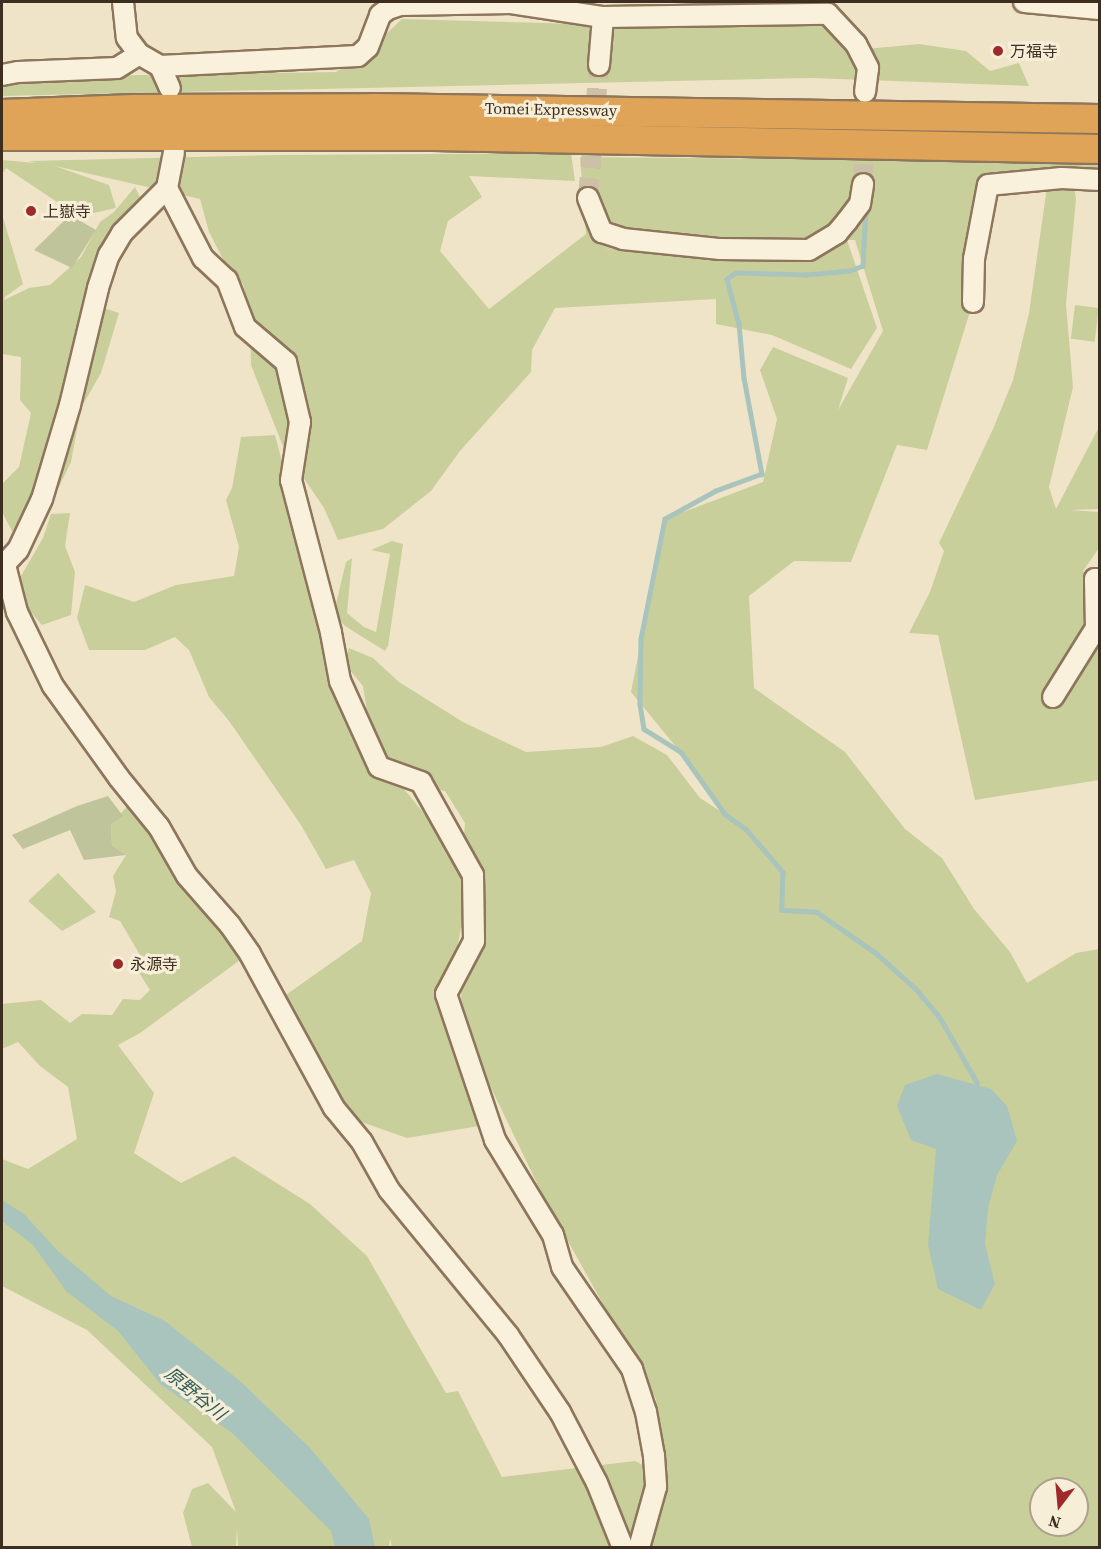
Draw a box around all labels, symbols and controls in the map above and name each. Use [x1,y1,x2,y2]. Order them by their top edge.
place label: 万福寺 [1010,41,1058,61]
marker: 万福寺 [991,44,1005,58]
street label: Tomei Expressway [485,98,617,120]
place label: 上嶽寺 [43,201,91,221]
marker: 上嶽寺 [24,204,38,218]
place label: 永源寺 [130,954,178,974]
marker: 永源寺 [111,957,125,971]
water label: 原野谷川 [160,1363,230,1425]
north arrow [1029,1477,1089,1537]
text: N [1046,1510,1063,1535]

